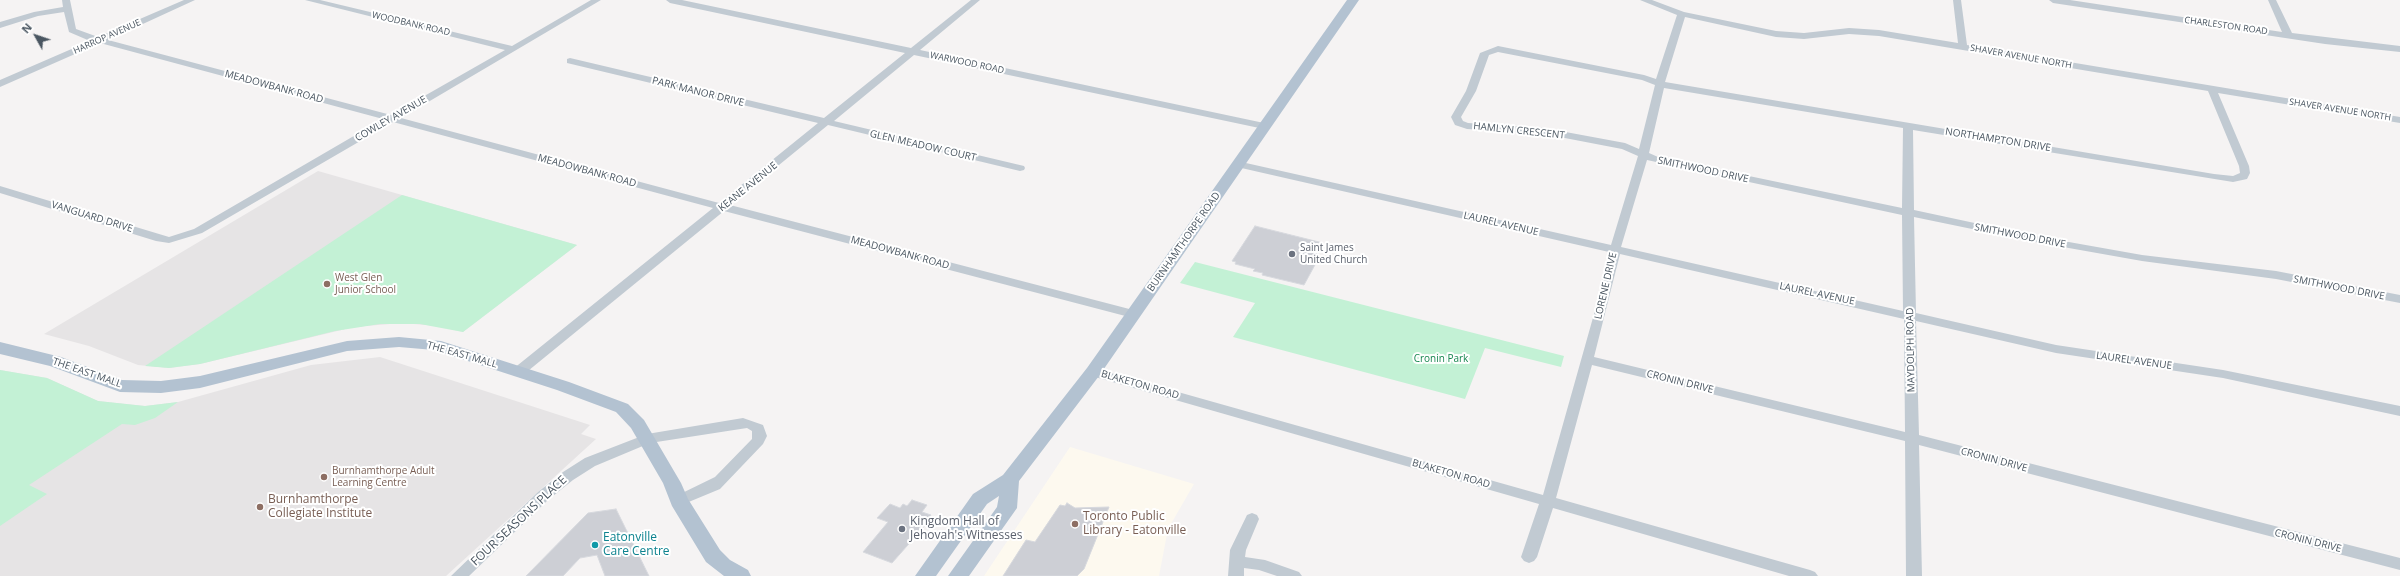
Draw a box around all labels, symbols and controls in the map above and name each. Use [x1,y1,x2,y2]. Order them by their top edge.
street label: WOODBANK ROAD [371,10,451,38]
street label: CHARLESTON ROAD [2184,15,2268,37]
north arrow [16,16,56,56]
street label: HARROP AVENUE [72,17,142,57]
text: N [18,20,35,36]
street label: SHAVER AVENUE NORTH [1969,43,2073,71]
street label: WARWOOD ROAD [929,50,1005,76]
street label: MEADOWBANK ROAD [223,68,325,106]
street label: PARK MANOR DRIVE [651,75,745,109]
street label: COWLEY AVENUE [353,94,429,144]
street label: SHAVER AVENUE NORTH [2288,97,2392,123]
street label: HAMLYN CRESCENT [1473,120,1565,142]
street label: NORTHAMPTON DRIVE [1944,126,2052,154]
street label: GLEN MEADOW COURT [869,128,977,164]
street label: MEADOWBANK ROAD [536,152,638,190]
street label: SMITHWOOD DRIVE [1656,155,1750,185]
street label: KEANE AVENUE [716,160,780,214]
street label: BURNHAMTHORPE ROAD [1145,190,1223,294]
street label: VANGUARD DRIVE [50,199,134,235]
street label: LAUREL AVENUE [1462,210,1540,238]
street label: SMITHWOOD DRIVE [1973,221,2067,251]
street label: MEADOWBANK ROAD [849,234,951,272]
place label: Saint James United Church [1300,242,1367,266]
marker: Saint James United Church [1287,249,1297,259]
street label: LORENE DRIVE [1592,251,1620,321]
place label: West Glen Junior School [335,272,396,296]
street label: SMITHWOOD DRIVE [2292,273,2386,303]
marker: West Glen Junior School [322,279,332,289]
street label: LAUREL AVENUE [1778,280,1856,308]
street label: MAYDOLPH ROAD [1904,308,1918,392]
street label: THE EAST MALL [426,339,498,371]
street label: LAUREL AVENUE [2095,350,2173,372]
park label: Cronin Park [1414,353,1468,365]
street label: THE EAST MALL [51,356,123,390]
street label: BLAKETON ROAD [1100,368,1180,402]
street label: CRONIN DRIVE [1645,368,1715,396]
street label: CRONIN DRIVE [1959,445,2029,475]
street label: BLAKETON ROAD [1411,457,1491,491]
place label: Burnhamthorpe Adult Learning Centre [332,465,435,488]
marker: Burnhamthorpe Adult Learning Centre [319,472,329,482]
street label: FOUR SEASONS PLACE [468,473,570,569]
place label: Burnhamthorpe Collegiate Institute [268,493,372,521]
marker: Burnhamthorpe Collegiate Institute [255,502,265,512]
place label: Toronto Public Library - Eatonville [1083,510,1186,538]
place label: Kingdom Hall of Jehovah's Witnesses [910,515,1022,543]
marker: Toronto Public Library - Eatonville [1070,519,1080,529]
marker: Kingdom Hall of Jehovah's Witnesses [897,524,907,534]
street label: CRONIN DRIVE [2273,527,2343,555]
place label: Eatonville Care Centre [603,531,670,559]
marker: Eatonville Care Centre [590,540,600,550]

